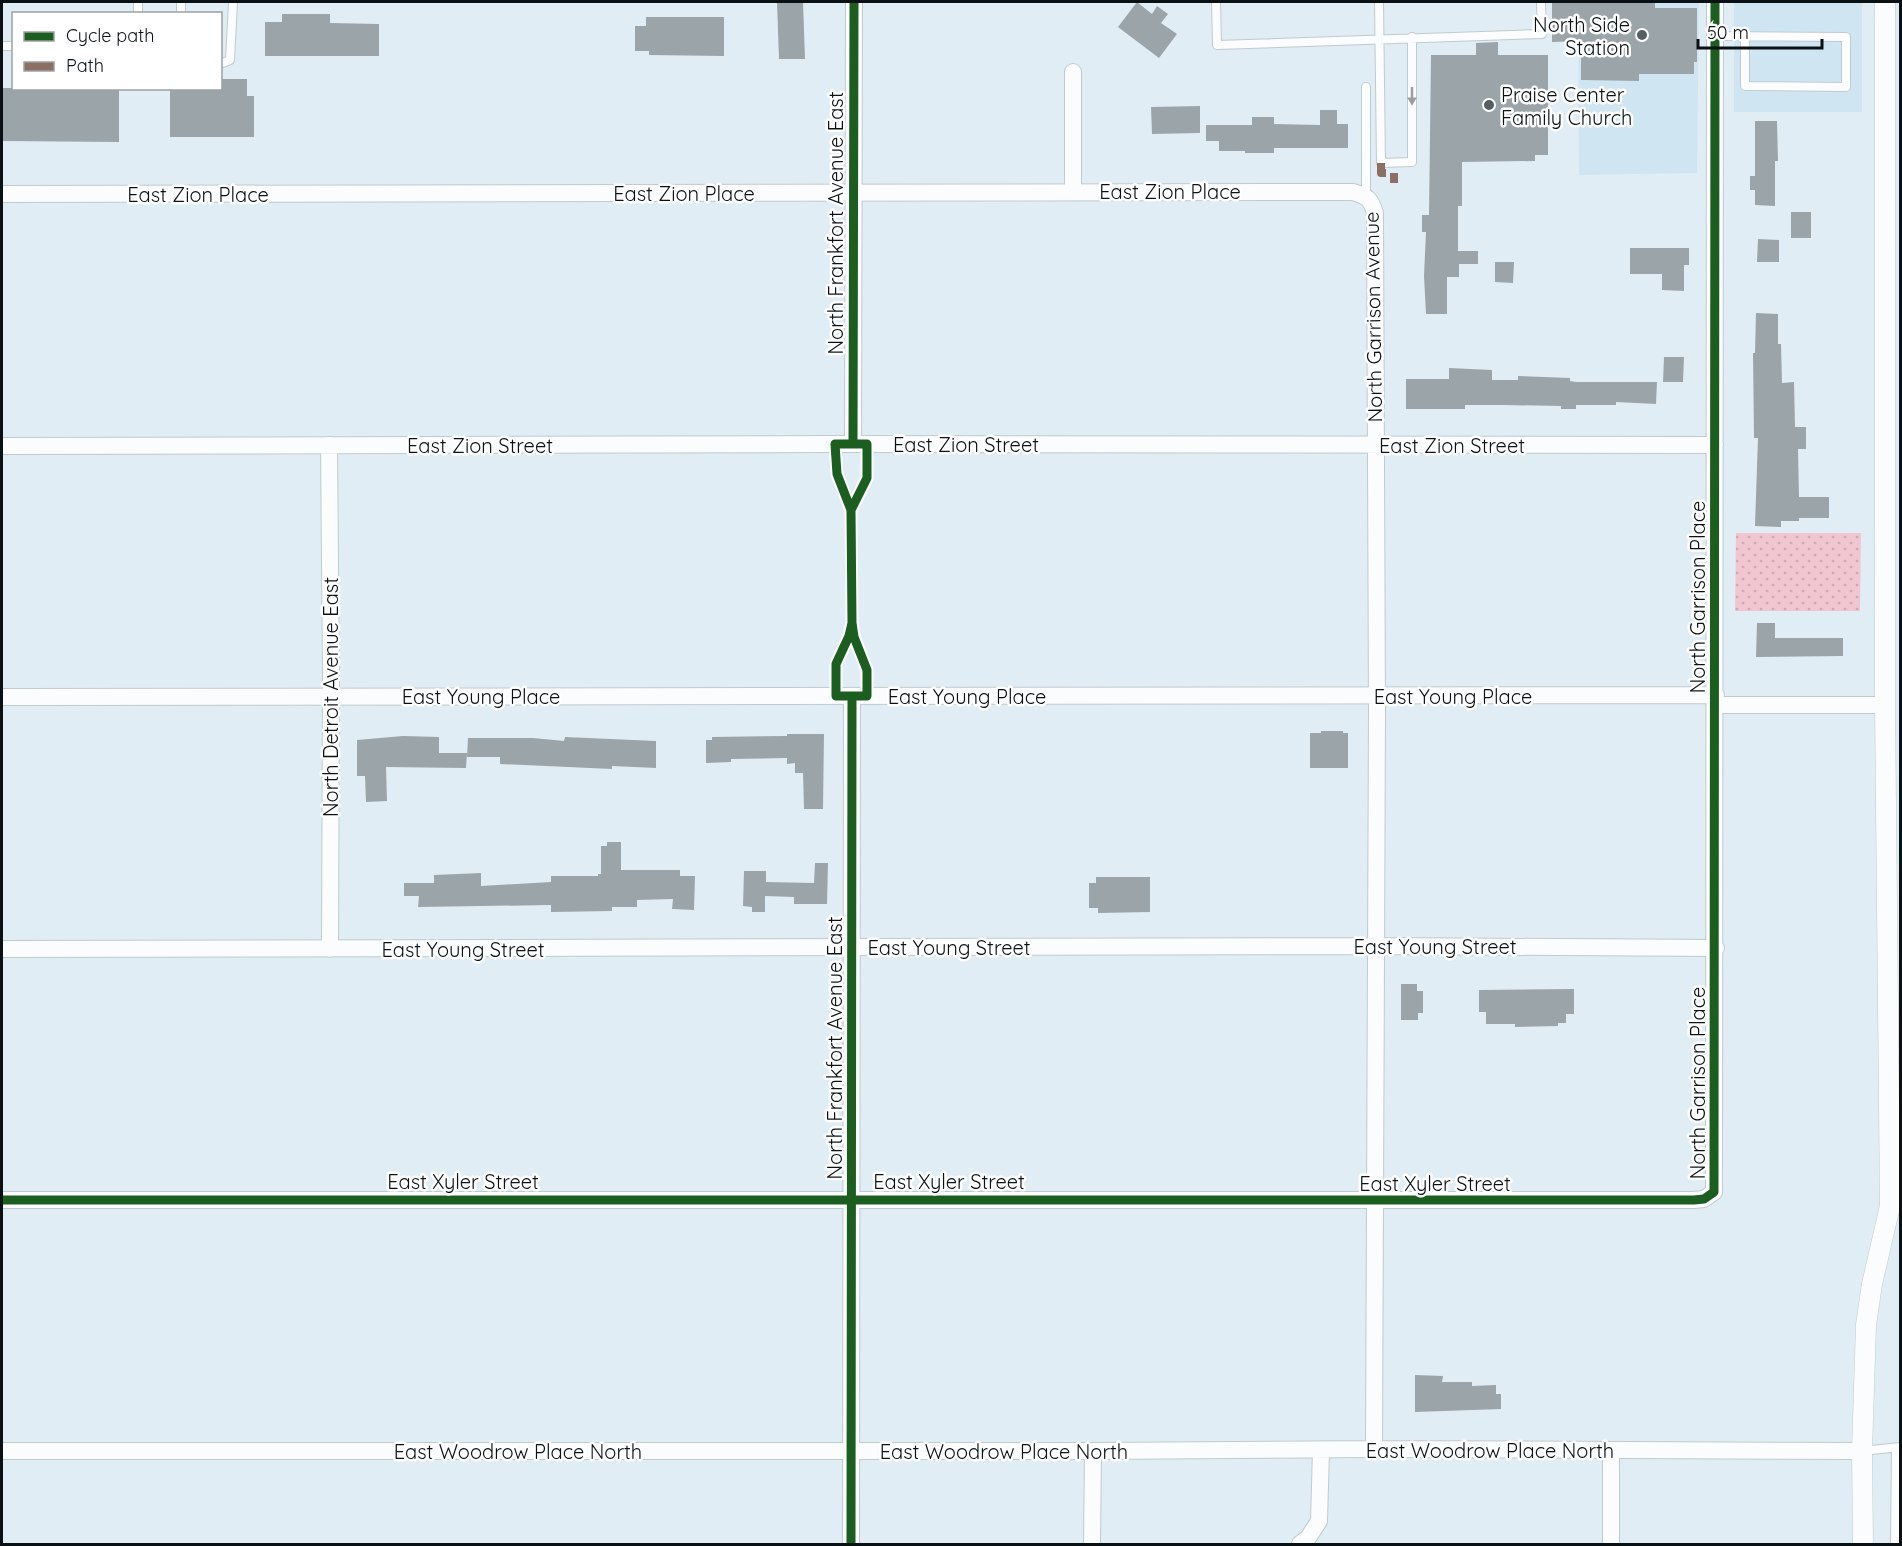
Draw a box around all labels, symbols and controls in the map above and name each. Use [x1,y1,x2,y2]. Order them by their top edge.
legend [12,12,222,90]
place label: North Side Station [1533,12,1630,60]
scale bar [1698,12,1822,50]
text: 50 m [1707,21,1749,44]
text: Cycle path [66,24,154,47]
marker: North Side Station [1635,28,1649,42]
text: Path [66,54,104,77]
place label: Praise Center Family Church [1501,82,1632,130]
one-way arrow [1407,86,1417,105]
street label: North Frankfort Avenue East [823,91,848,354]
marker: Praise Center Family Church [1482,98,1496,112]
street label: East Zion Place [1099,179,1241,204]
street label: East Zion Place [613,181,755,206]
street label: East Zion Place [127,182,269,207]
street label: North Garrison Avenue [1359,211,1387,423]
street label: East Zion Street [893,432,1039,457]
street label: East Zion Street [407,433,553,458]
street label: East Zion Street [1379,433,1525,458]
street label: North Garrison Place [1685,501,1710,693]
street label: North Detroit Avenue East [318,577,343,817]
street label: East Young Place [402,684,560,709]
street label: East Young Place [888,684,1046,709]
street label: East Young Place [1374,684,1532,709]
street label: North Frankfort Avenue East [822,916,847,1179]
street label: East Young Street [1353,934,1517,959]
street label: East Young Street [867,935,1031,960]
street label: East Young Street [381,937,545,962]
street label: North Garrison Place [1685,987,1710,1179]
street label: East Xyler Street [387,1169,539,1194]
street label: East Xyler Street [873,1169,1025,1194]
street label: East Xyler Street [1359,1171,1511,1196]
street label: East Woodrow Place North [1366,1438,1614,1463]
street label: East Woodrow Place North [394,1439,642,1464]
street label: East Woodrow Place North [880,1439,1128,1464]

